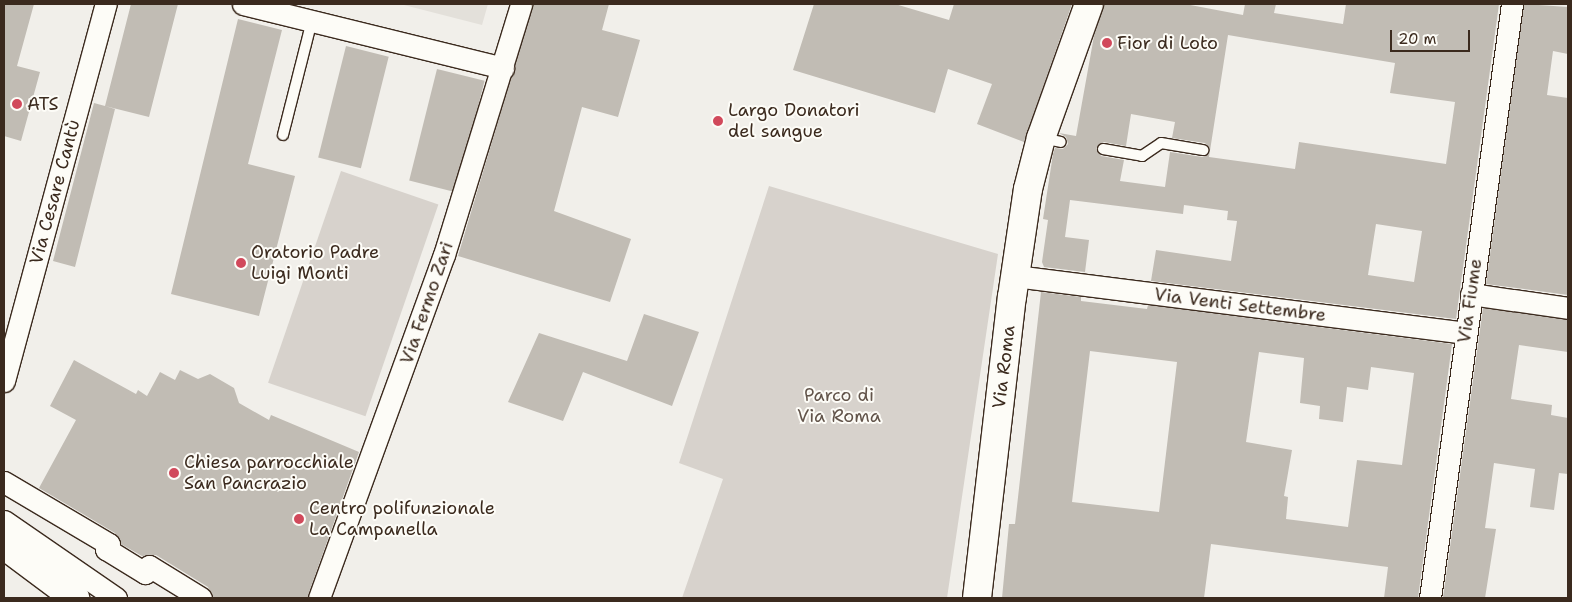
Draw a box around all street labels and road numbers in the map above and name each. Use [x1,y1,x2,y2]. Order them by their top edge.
street label: Via Cesare Cantù [25,117,85,267]
street label: Via Fermo Zari [396,239,458,367]
street label: Via Fiume [1453,257,1487,345]
street label: Via Venti Settembre [1153,284,1327,326]
street label: Via Roma [988,324,1020,410]

